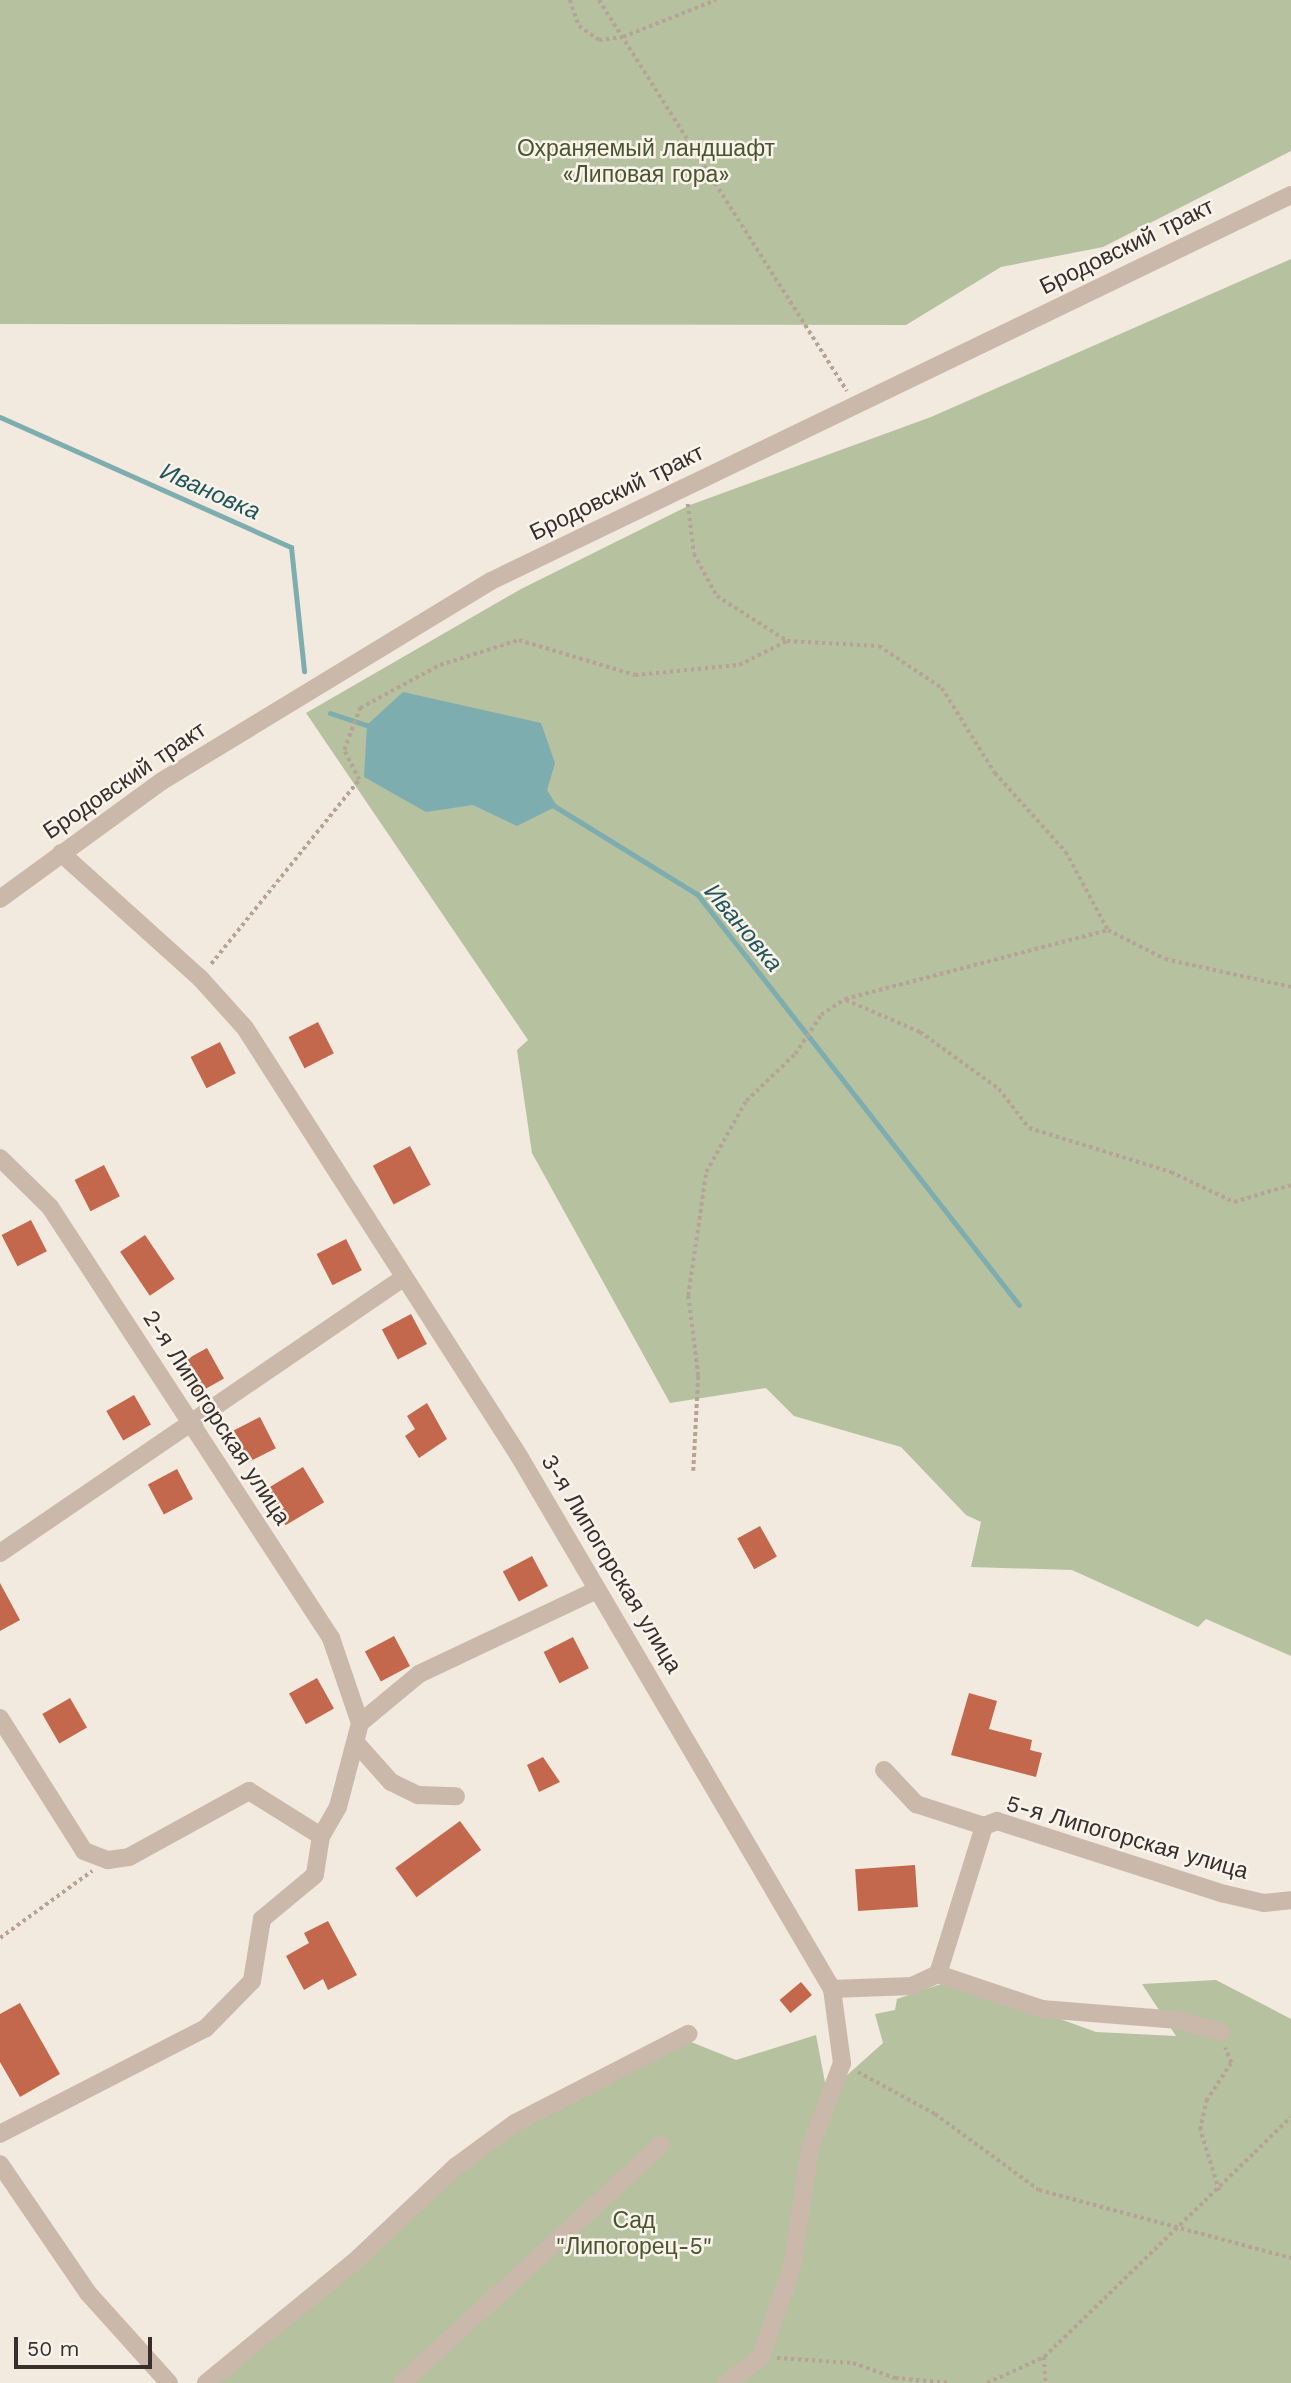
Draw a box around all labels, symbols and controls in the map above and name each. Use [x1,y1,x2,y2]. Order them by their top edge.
park label: Охраняемый ландшафт «Липовая гора» [517,135,775,189]
street label: Бродовский тракт [1035,193,1219,301]
street label: Бродовский тракт [525,439,709,547]
water label: Ивановка [156,457,264,527]
street label: Бродовский тракт [38,716,212,846]
water label: Ивановка [698,878,788,978]
street label: 2-я Липогорская улица [136,1306,296,1530]
street label: 3-я Липогорская улица [535,1450,687,1678]
street label: 5-я Липогорская улица [1003,1790,1251,1886]
park label: Сад "Липогорец-5" [556,2207,712,2261]
scale bar [18,2324,156,2368]
text: 50 m [27,2336,79,2361]

